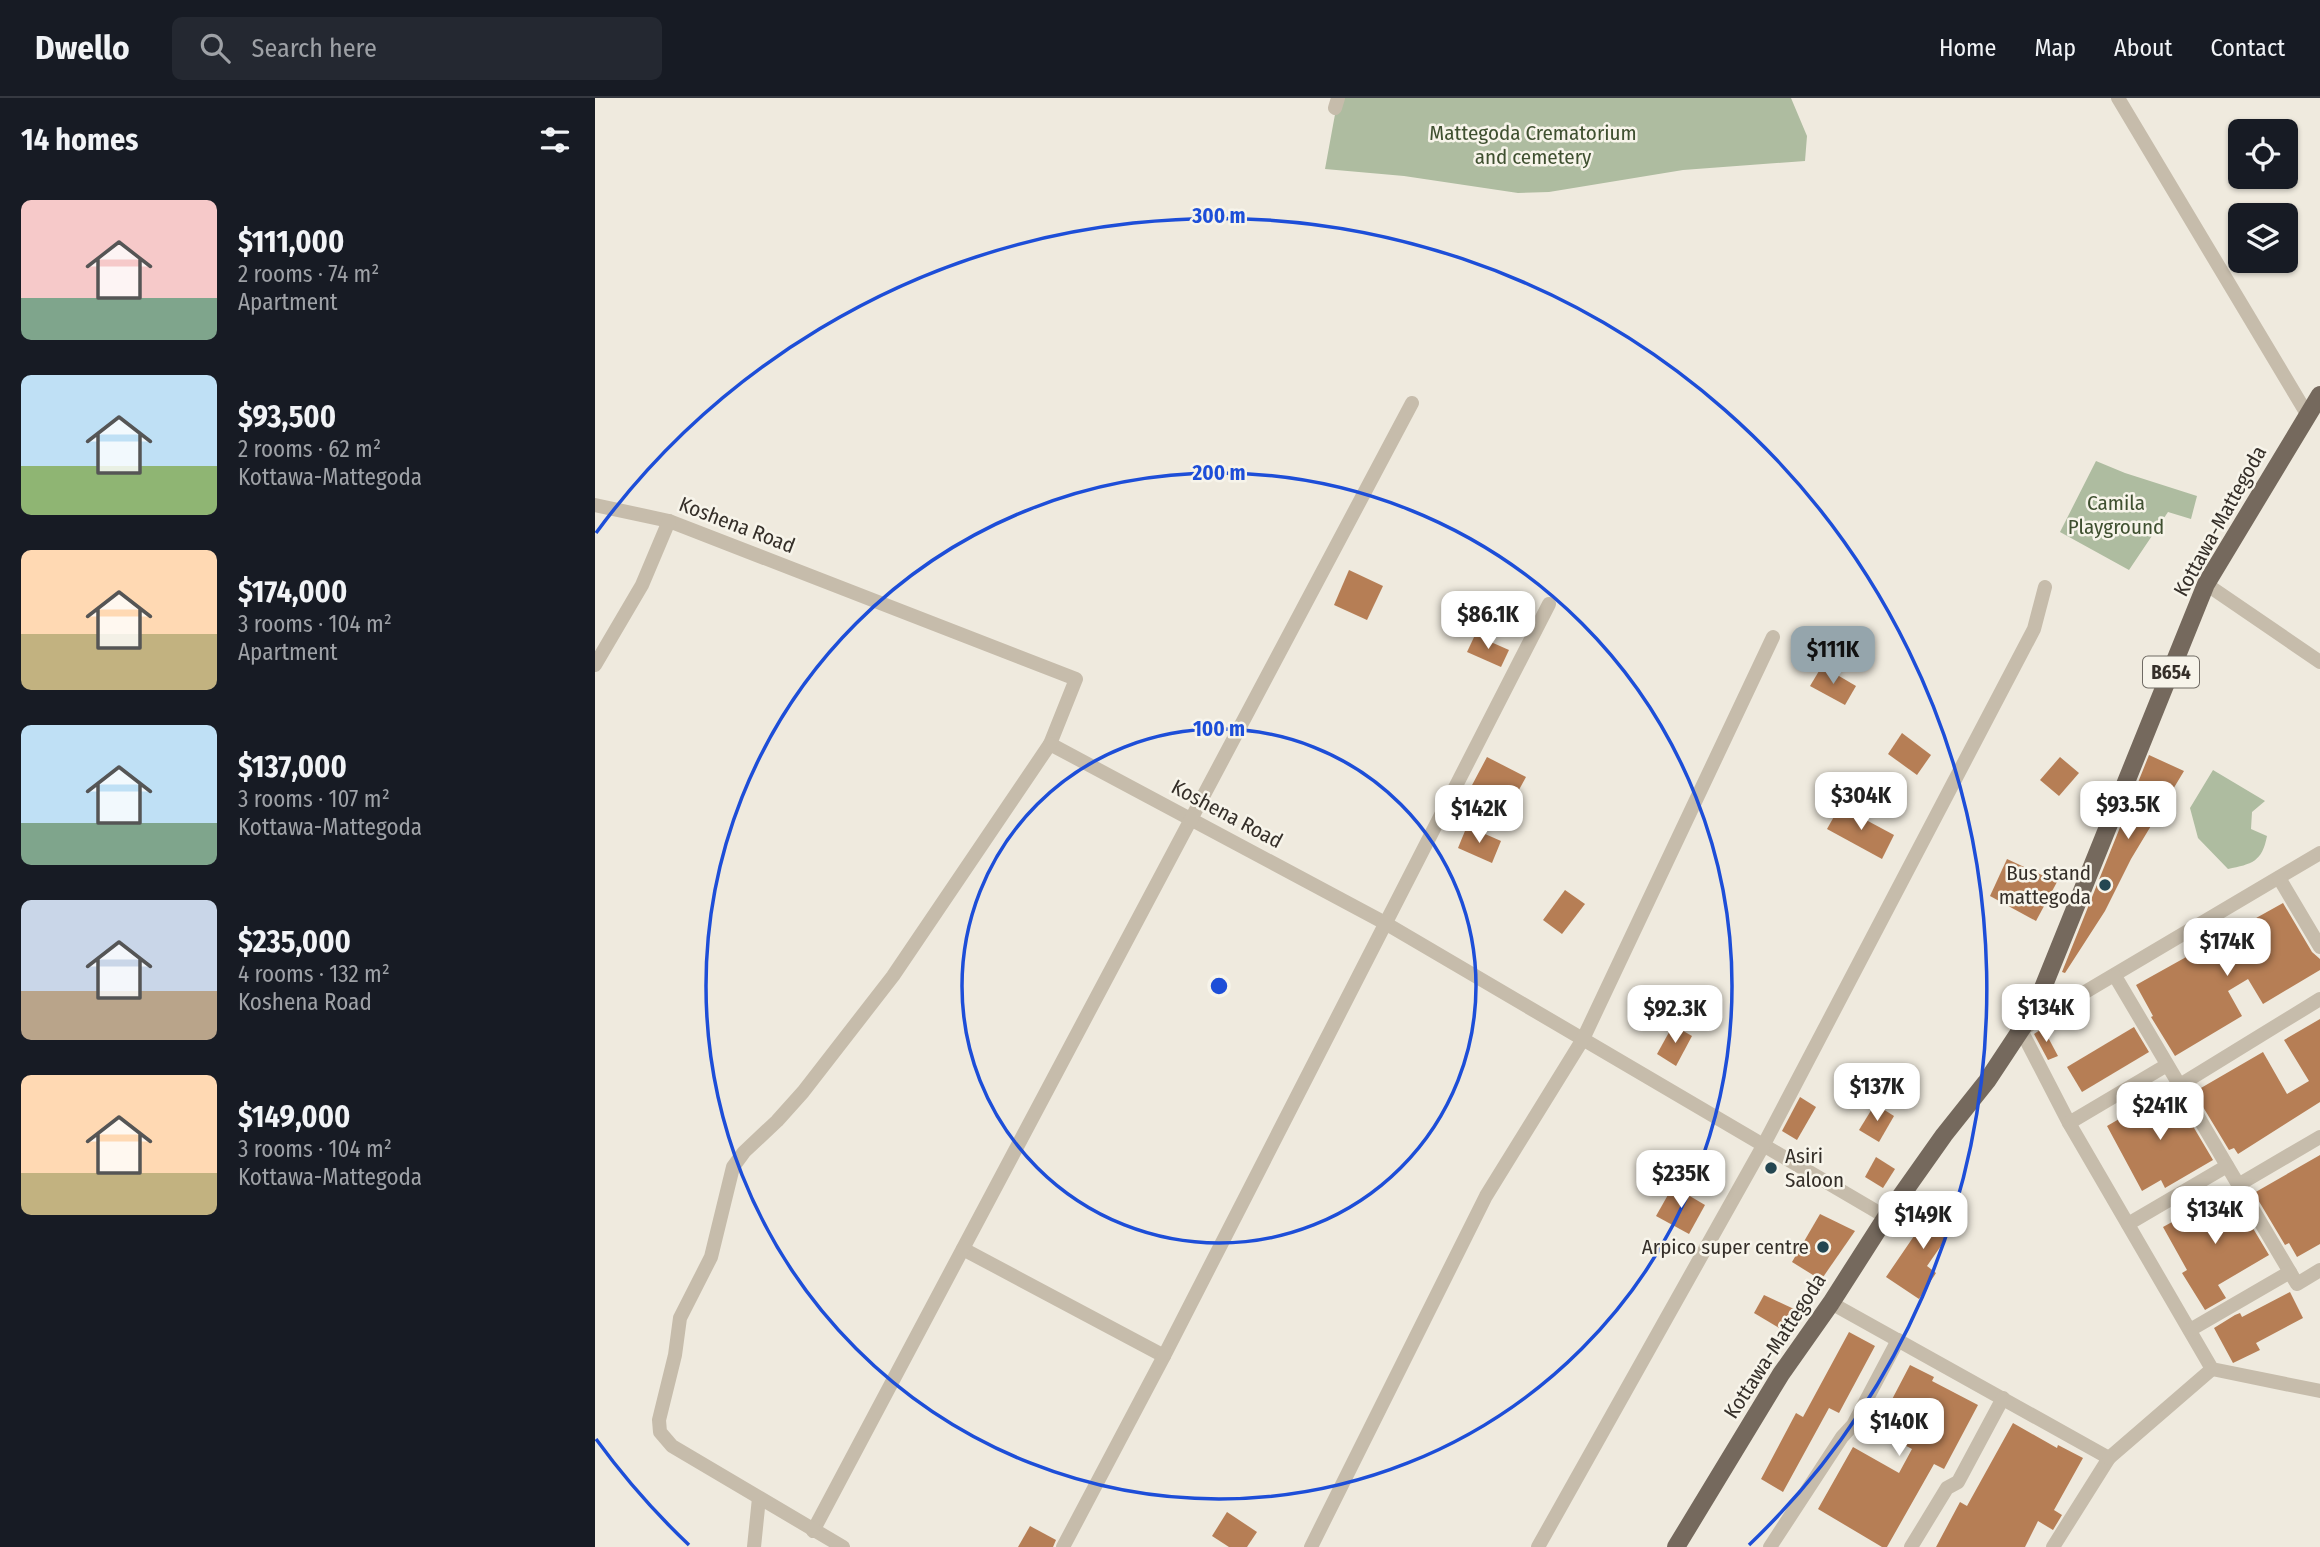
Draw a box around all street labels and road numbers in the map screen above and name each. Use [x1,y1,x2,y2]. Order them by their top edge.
street label: Kottawa-Mattegoda [2168,441,2272,601]
street label: Koshena Road [675,491,799,559]
road number: B654 [2143,656,2199,688]
street label: Koshena Road [1167,774,1287,854]
street label: Kottawa-Mattegoda [1718,1268,1832,1424]

